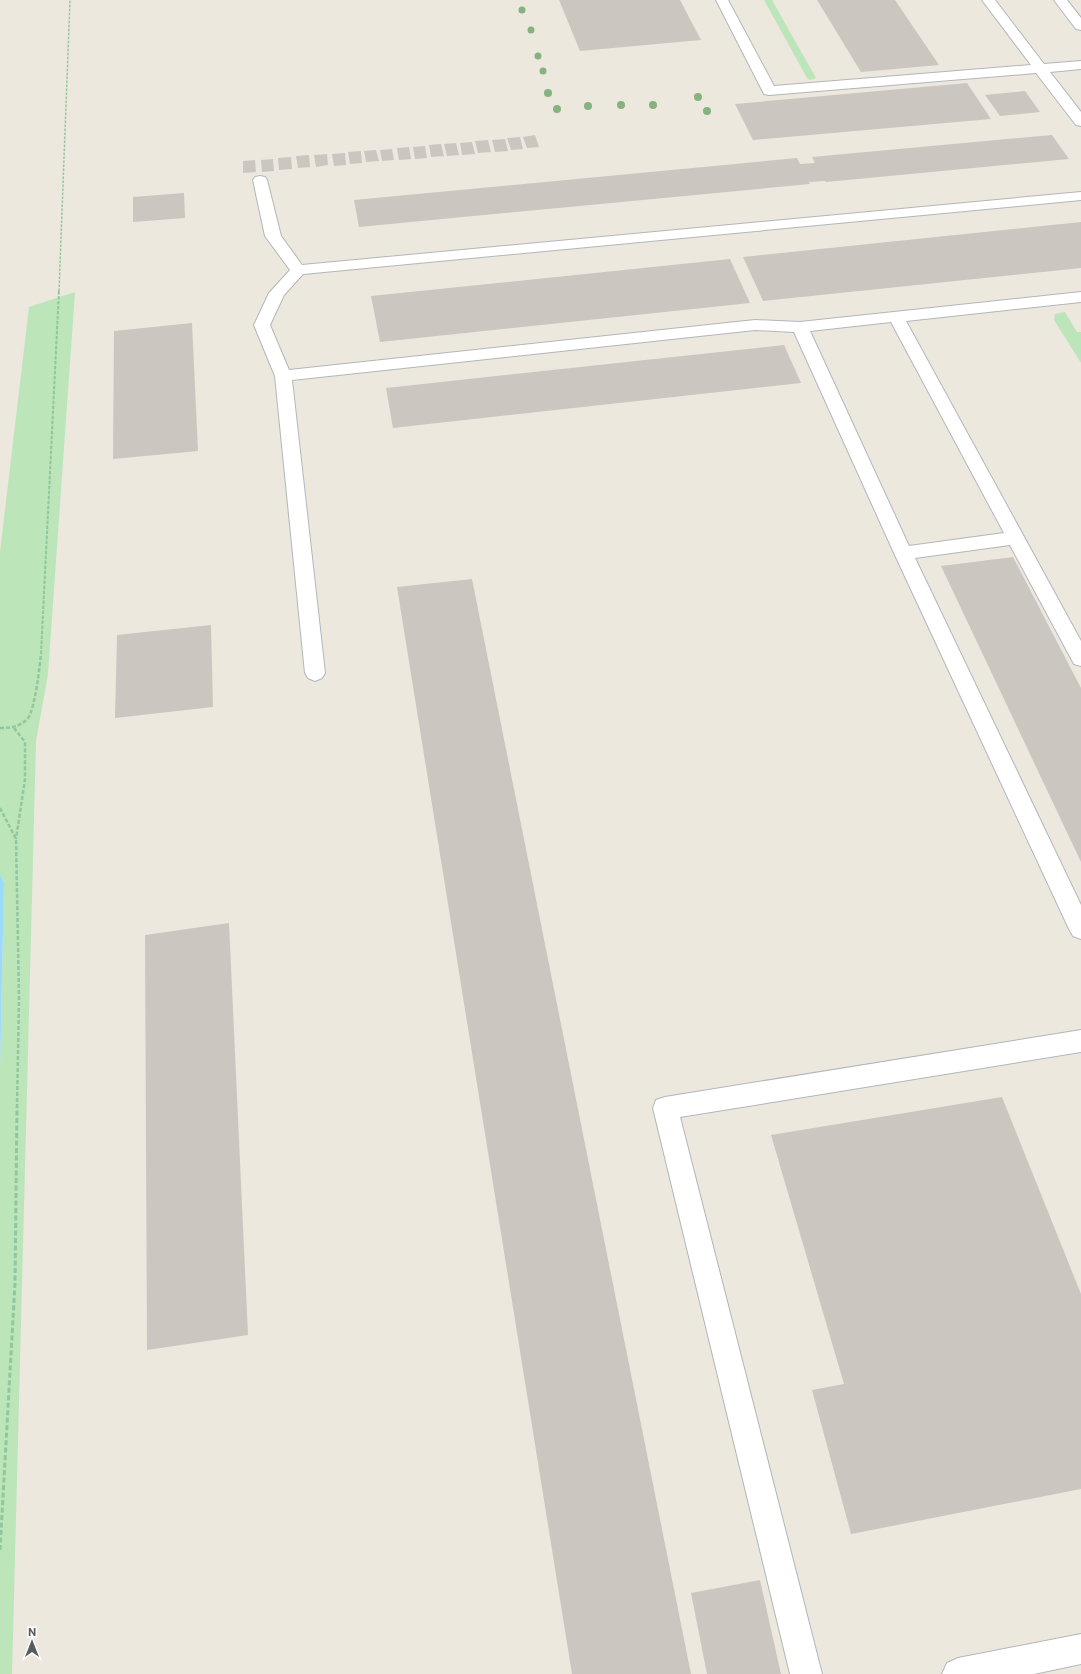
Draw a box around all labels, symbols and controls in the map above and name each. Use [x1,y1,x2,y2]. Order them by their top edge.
north arrow [12,1622,52,1662]
text: N [28,1625,36,1638]

